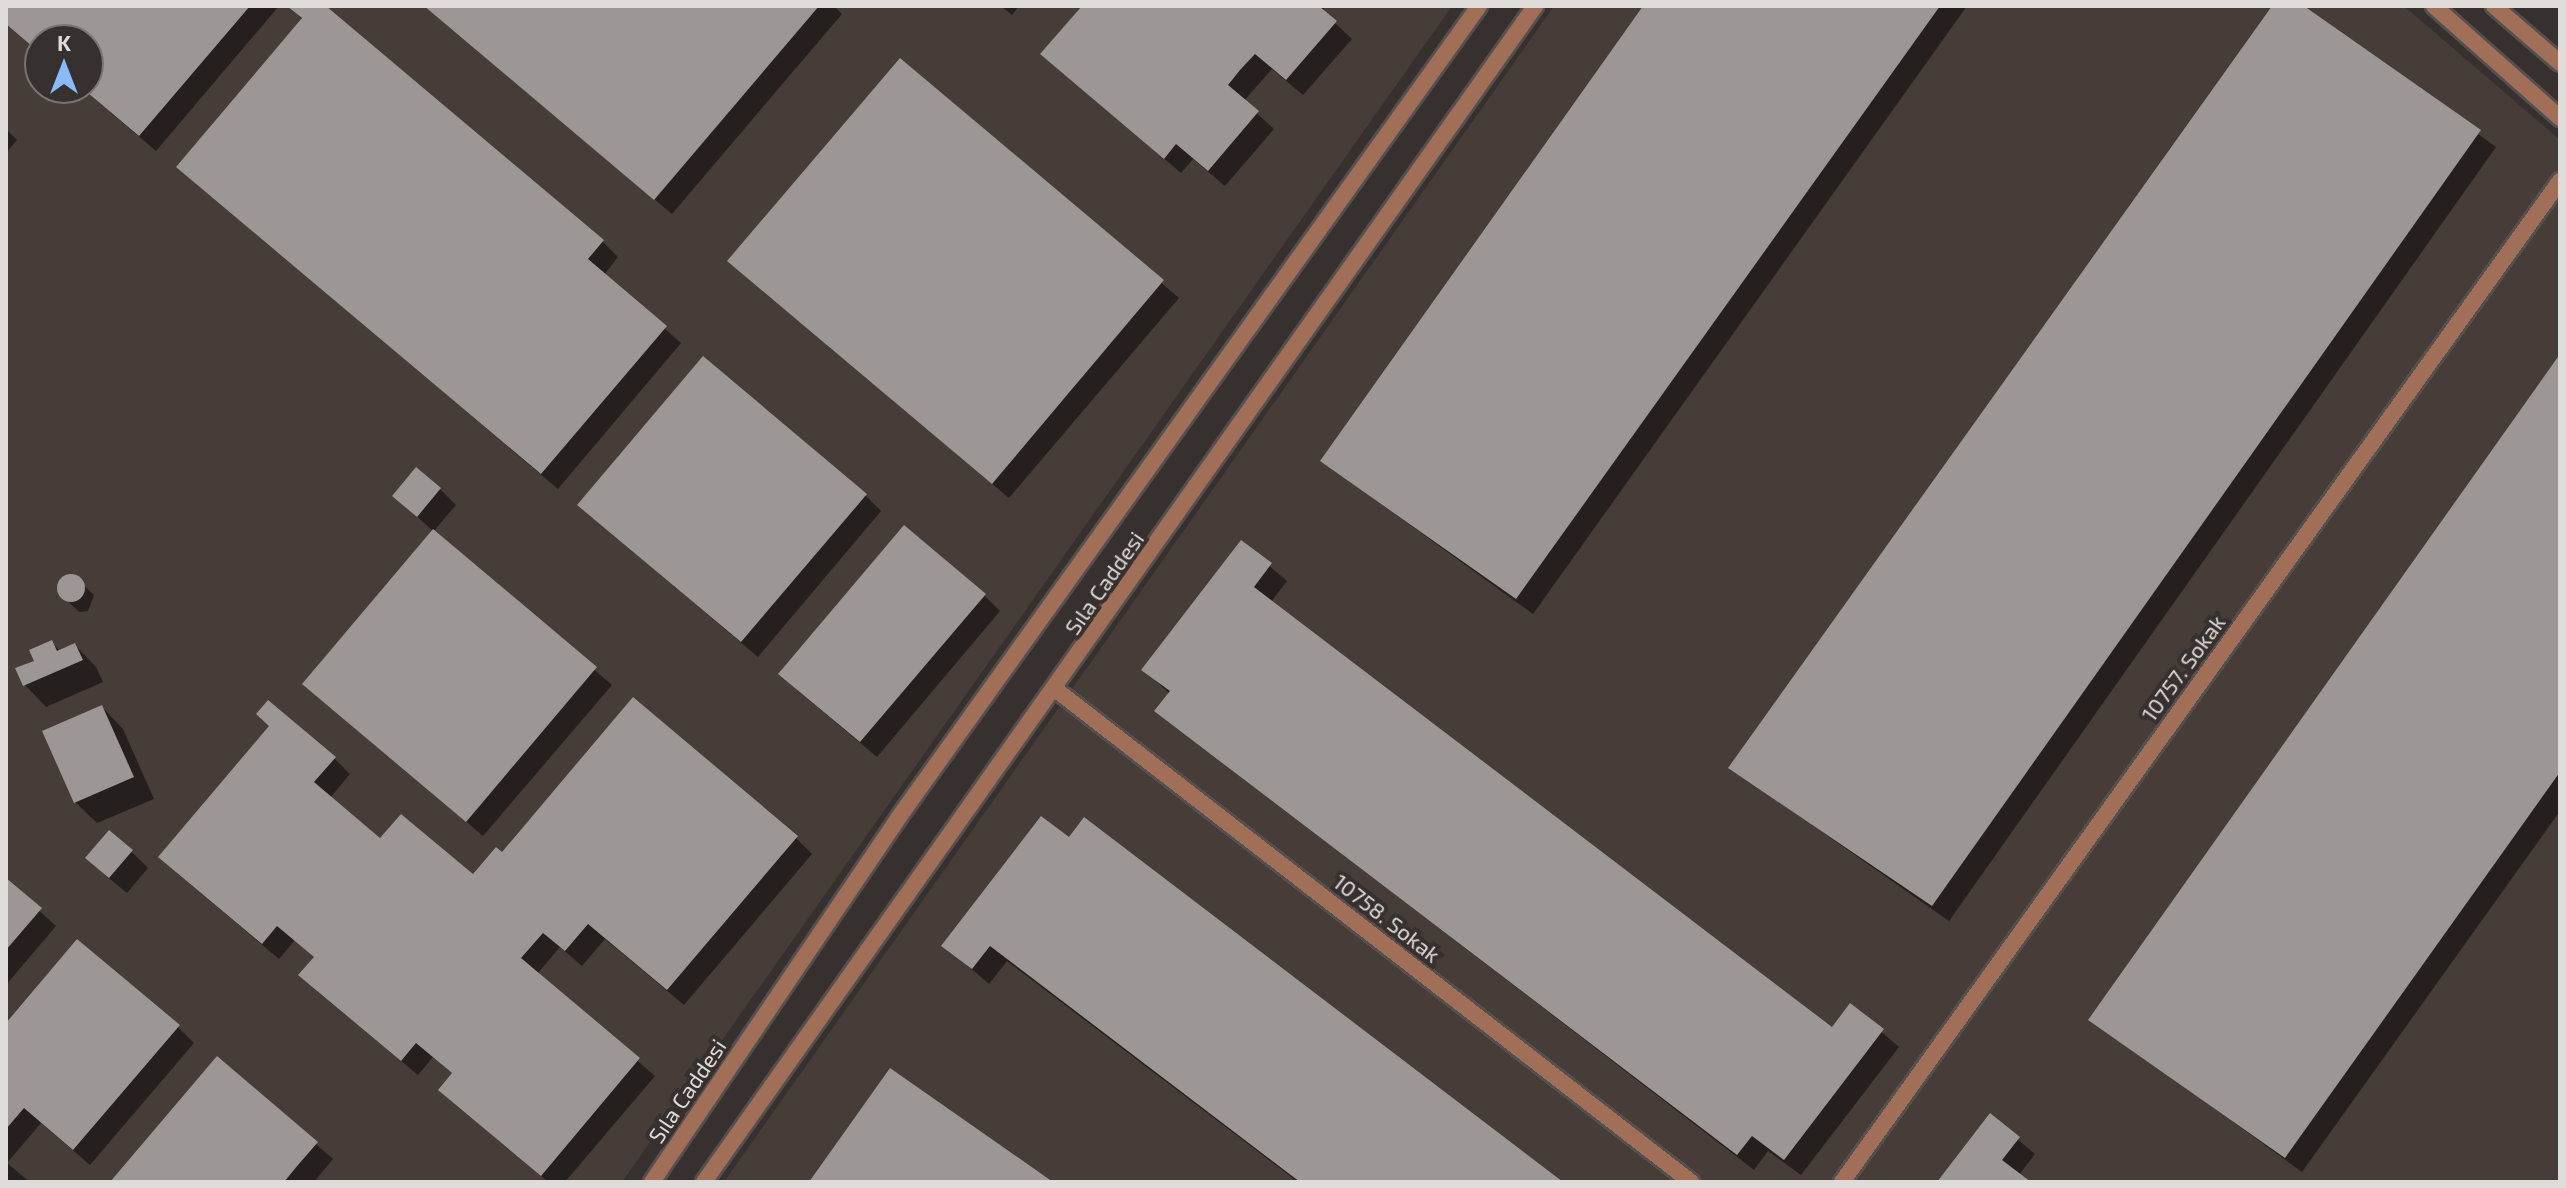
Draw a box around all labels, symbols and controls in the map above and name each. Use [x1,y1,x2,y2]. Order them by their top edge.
north arrow [24,24,104,104]
text: K [57,29,71,55]
street label: Sıla Caddesi [1059,526,1149,640]
street label: 10757. Sokak [2136,610,2230,726]
street label: 10758. Sokak [1329,868,1445,968]
street label: Sıla Caddesi [643,1034,731,1148]

